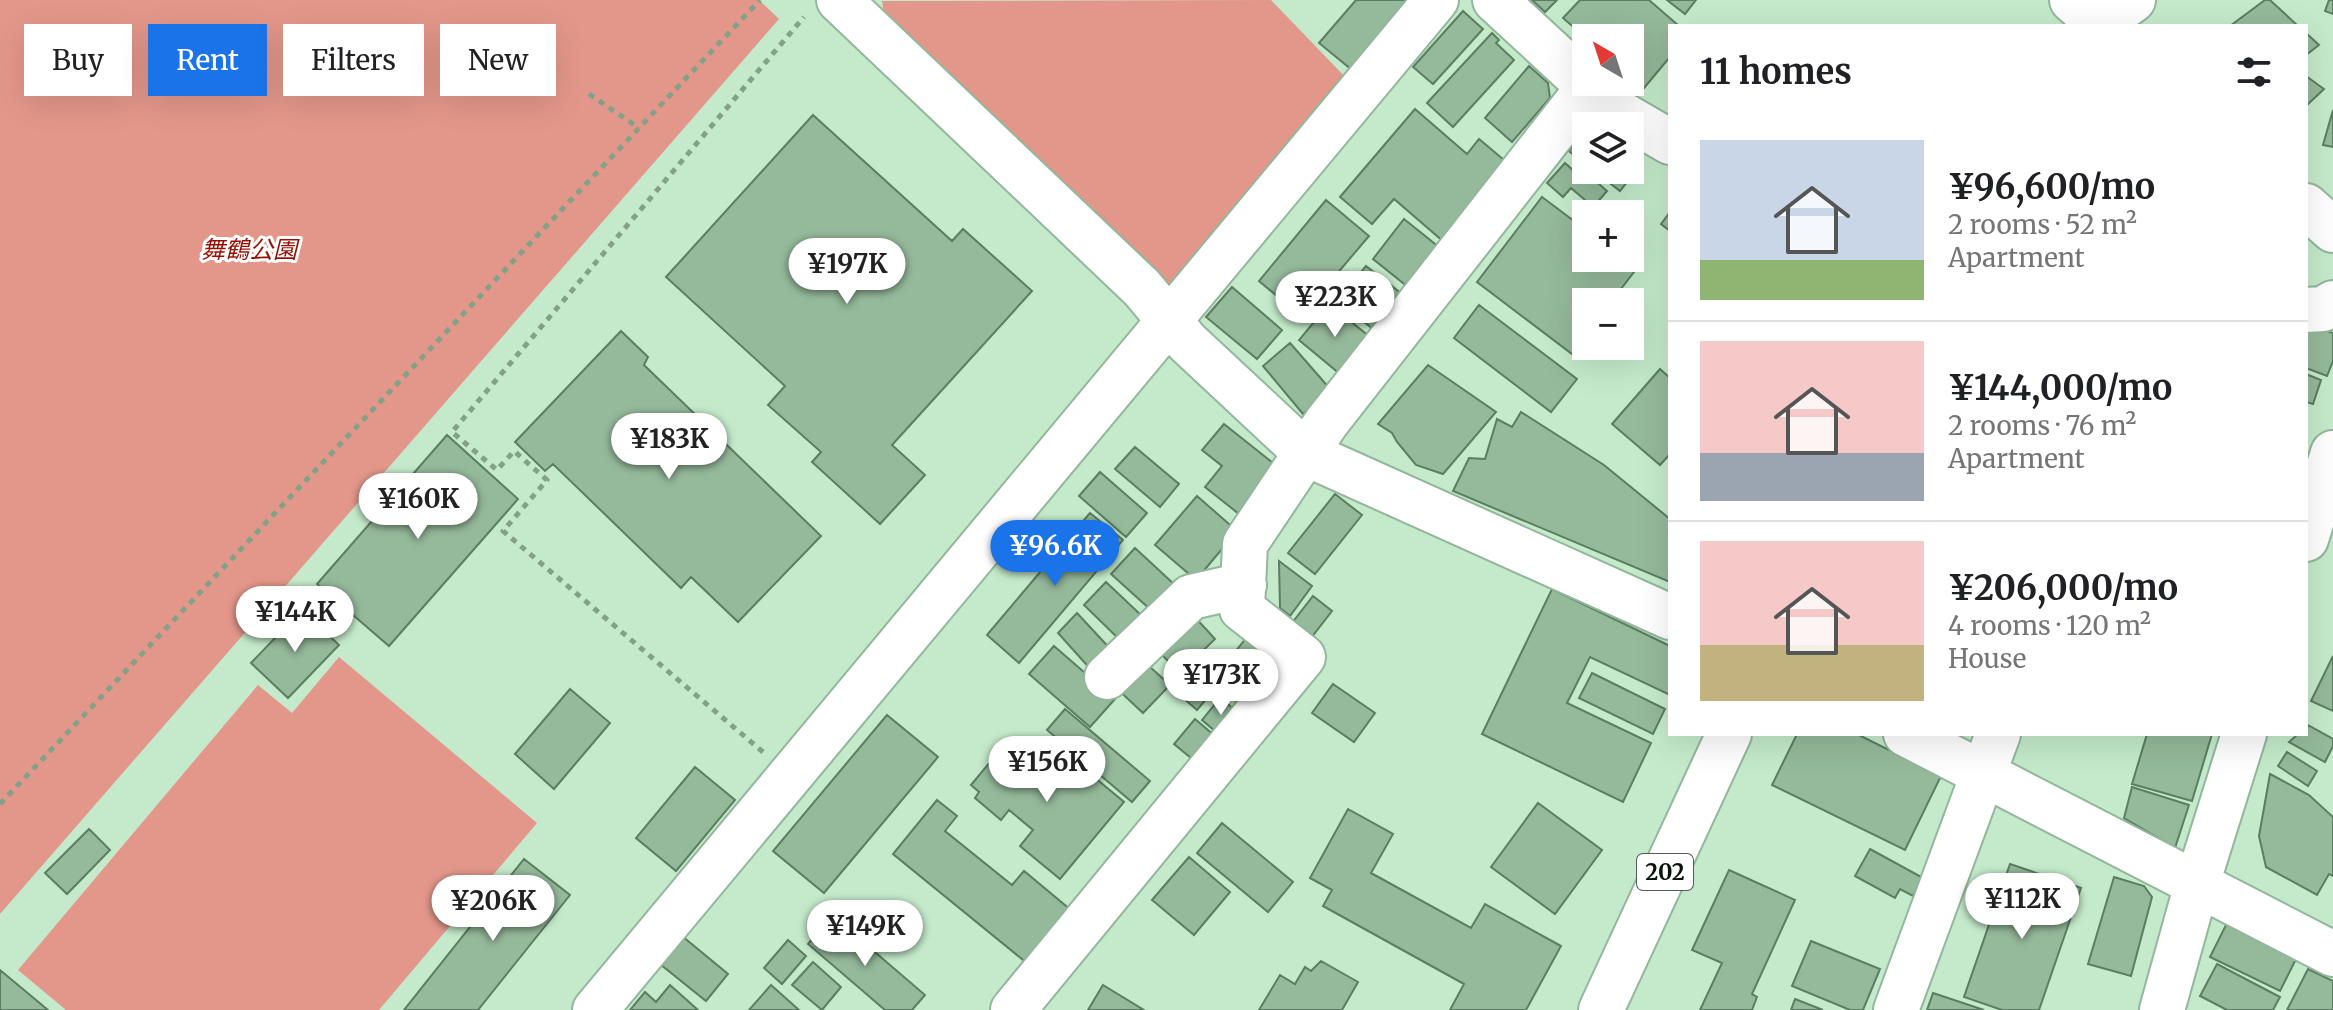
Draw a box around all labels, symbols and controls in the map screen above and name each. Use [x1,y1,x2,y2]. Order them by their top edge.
chip: Buy [24,24,132,96]
chip: Rent [148,24,267,96]
chip: Filters [283,24,424,96]
chip: New [440,24,556,96]
north arrow [1572,24,1644,96]
map controls [1572,24,1644,360]
icon: filters [2232,50,2276,94]
text: 11 homes [1700,51,1852,93]
button: layers [1572,112,1644,184]
text: ¥96,600/mo [1948,166,2155,208]
icon: home [1764,172,1860,268]
button: + [1572,200,1644,272]
text: 2 rooms · 52 m² [1948,208,2137,241]
park label: 舞鶴公園 [201,234,300,265]
pin: ¥197K [791,238,903,306]
text: Apartment [1948,241,2085,274]
text: ¥197K [807,247,887,280]
pin: ¥223K [1279,271,1391,339]
text: ¥223K [1293,280,1377,313]
button: − [1572,288,1644,360]
text: ¥144,000/mo [1948,367,2172,409]
icon: home [1764,373,1860,469]
text: 2 rooms · 76 m² [1948,409,2136,442]
pin: ¥183K [613,413,725,481]
text: ¥183K [629,422,709,455]
text: Apartment [1948,442,2085,475]
pin: ¥160K [362,473,474,541]
text: ¥160K [377,482,459,515]
pin: ¥96.6K [990,520,1120,588]
text: ¥96.6K [1008,529,1102,562]
text: ¥206,000/mo [1948,567,2178,609]
icon: home [1764,573,1860,669]
pin: ¥144K [239,586,351,654]
text: ¥144K [254,595,336,628]
text: 4 rooms · 120 m² [1948,609,2151,642]
text: House [1948,642,2026,675]
pin: ¥173K [1165,649,1277,717]
text: ¥173K [1181,658,1261,691]
pin: ¥156K [991,736,1103,804]
text: ¥156K [1006,745,1088,778]
road number: 202 [1637,854,1693,890]
pin: ¥112K [1966,873,2078,941]
pin: ¥206K [437,875,549,943]
text: ¥112K [1983,882,2061,915]
text: ¥206K [450,884,536,917]
pin: ¥149K [809,900,921,968]
text: ¥149K [825,909,905,942]

